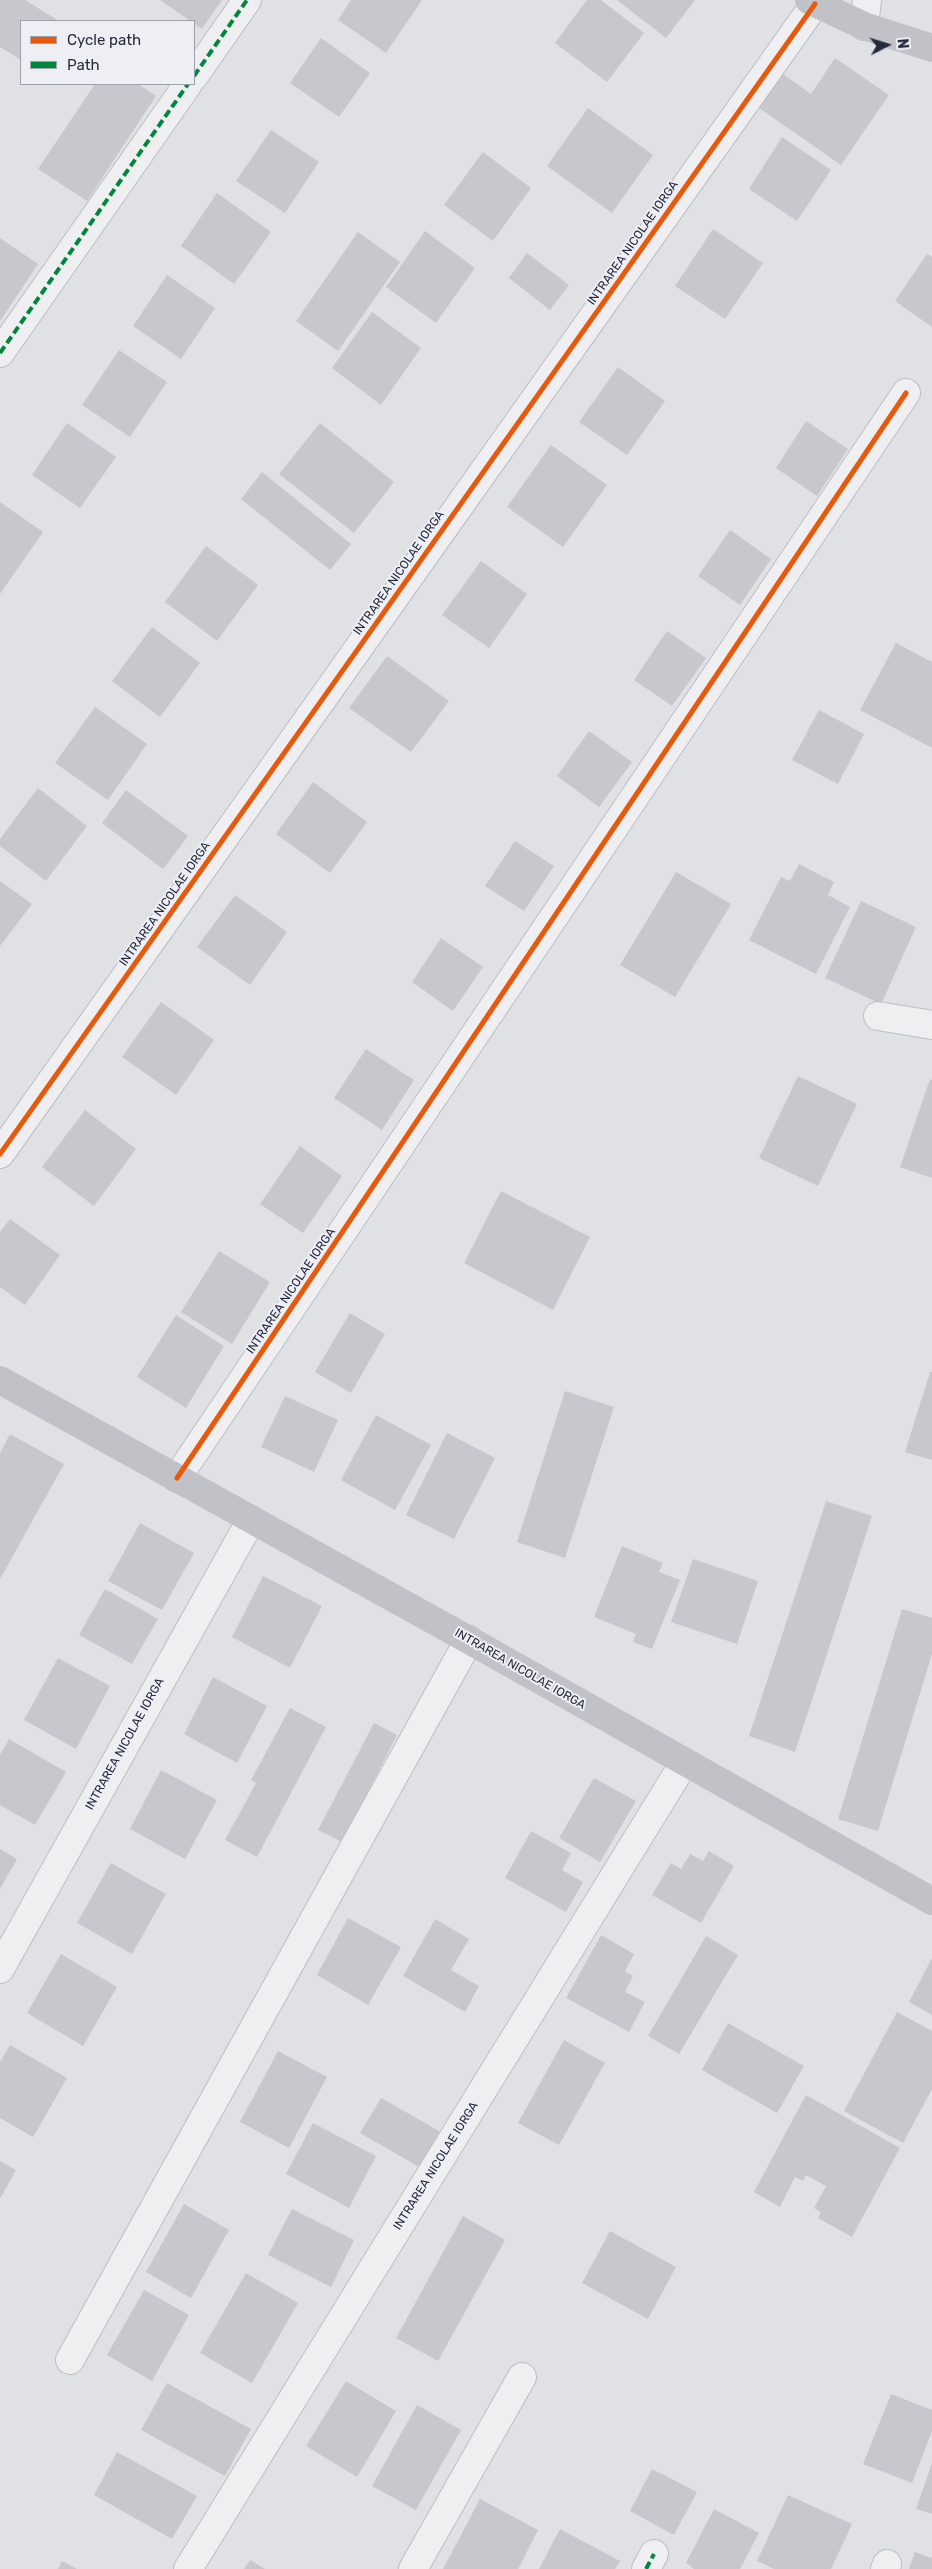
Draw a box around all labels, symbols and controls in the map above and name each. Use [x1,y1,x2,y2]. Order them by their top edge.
legend [20,20,195,85]
north arrow [862,20,912,70]
text: Cycle path [67,31,141,49]
text: N [894,38,911,49]
text: Path [67,56,100,74]
street label: INTRAREA NICOLAE IORGA [584,178,682,308]
street label: INTRAREA NICOLAE IORGA [350,508,448,638]
street label: INTRAREA NICOLAE IORGA [116,839,214,969]
street label: INTRAREA NICOLAE IORGA [243,1225,339,1357]
street label: INTRAREA NICOLAE IORGA [452,1626,588,1712]
street label: INTRAREA NICOLAE IORGA [83,1676,167,1812]
street label: INTRAREA NICOLAE IORGA [391,2099,481,2233]

